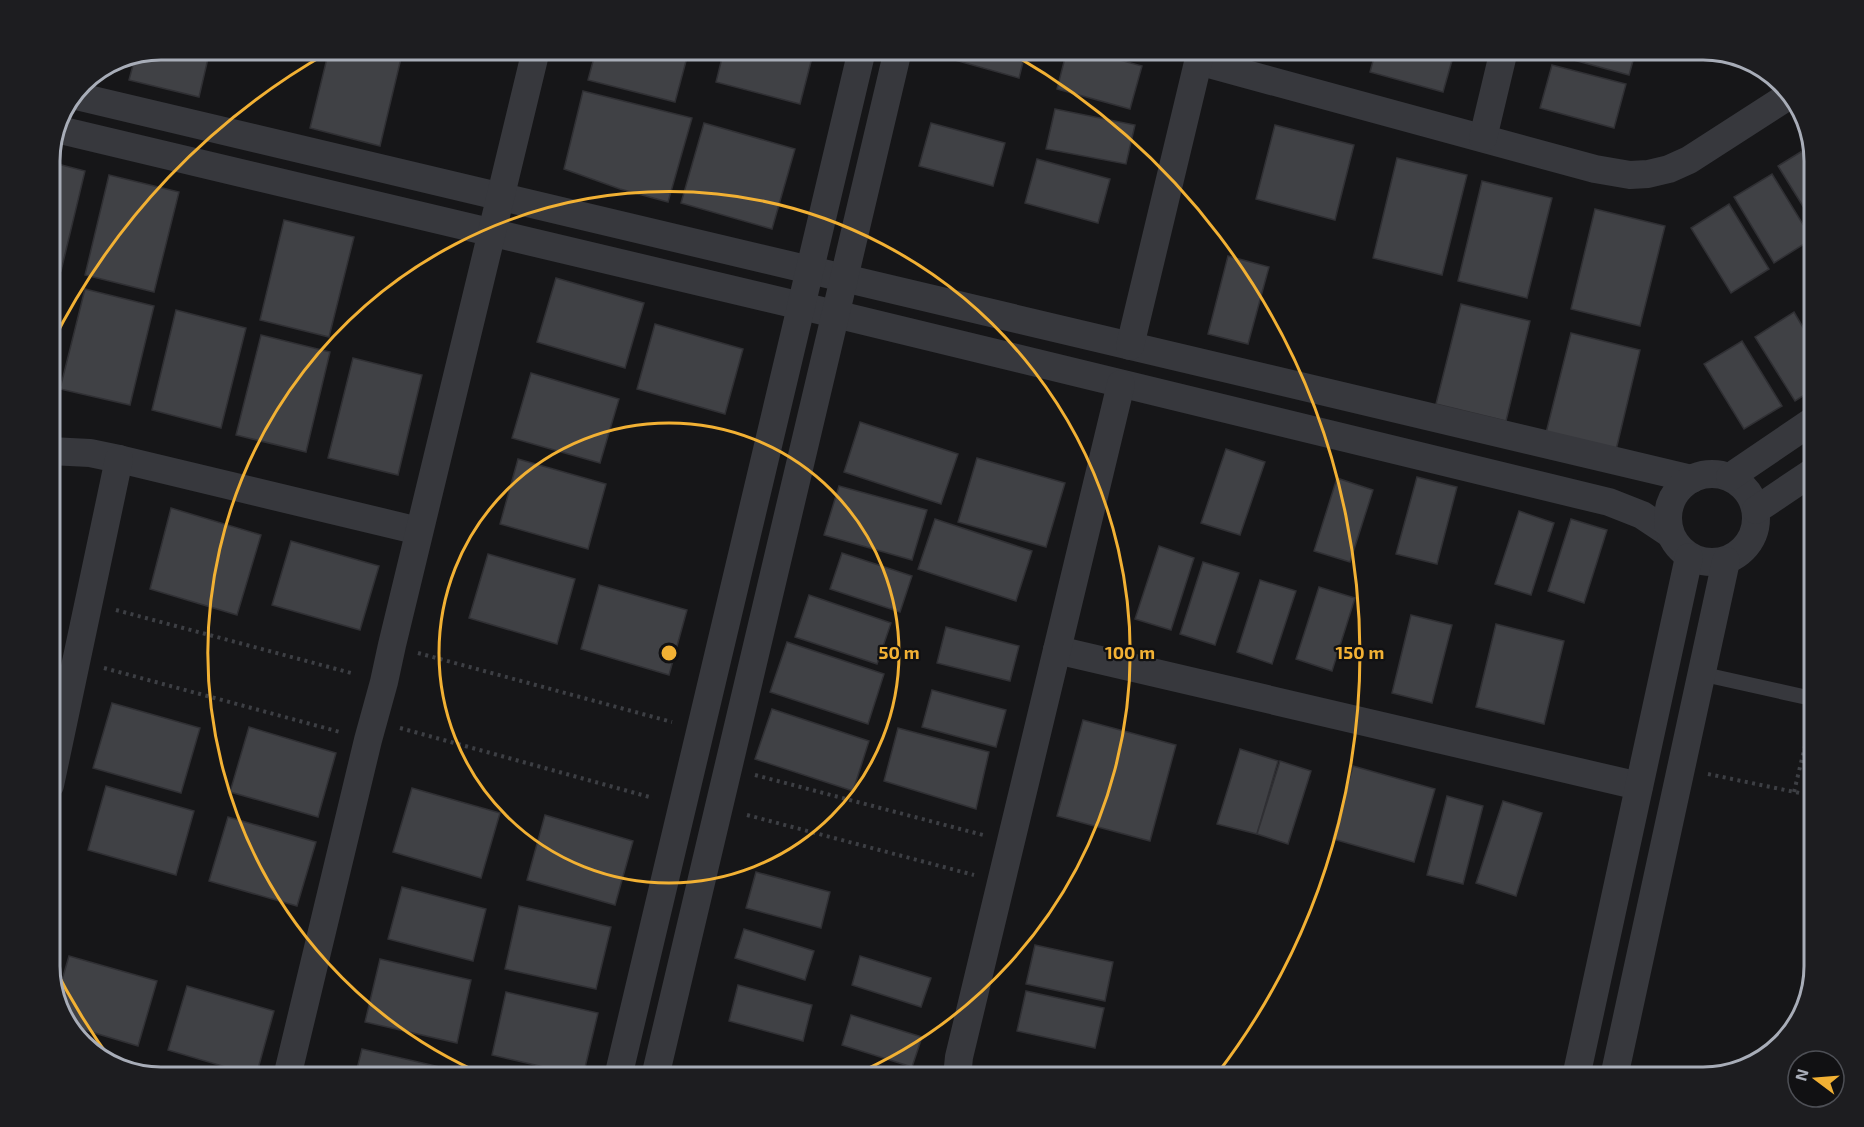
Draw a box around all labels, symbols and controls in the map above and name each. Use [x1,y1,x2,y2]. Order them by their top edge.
text: 50 m [878,641,920,663]
text: 100 m [1105,641,1155,663]
text: 150 m [1336,641,1384,663]
centre of rings [659,643,679,663]
north arrow [1786,1049,1846,1109]
text: N [1790,1067,1812,1083]

